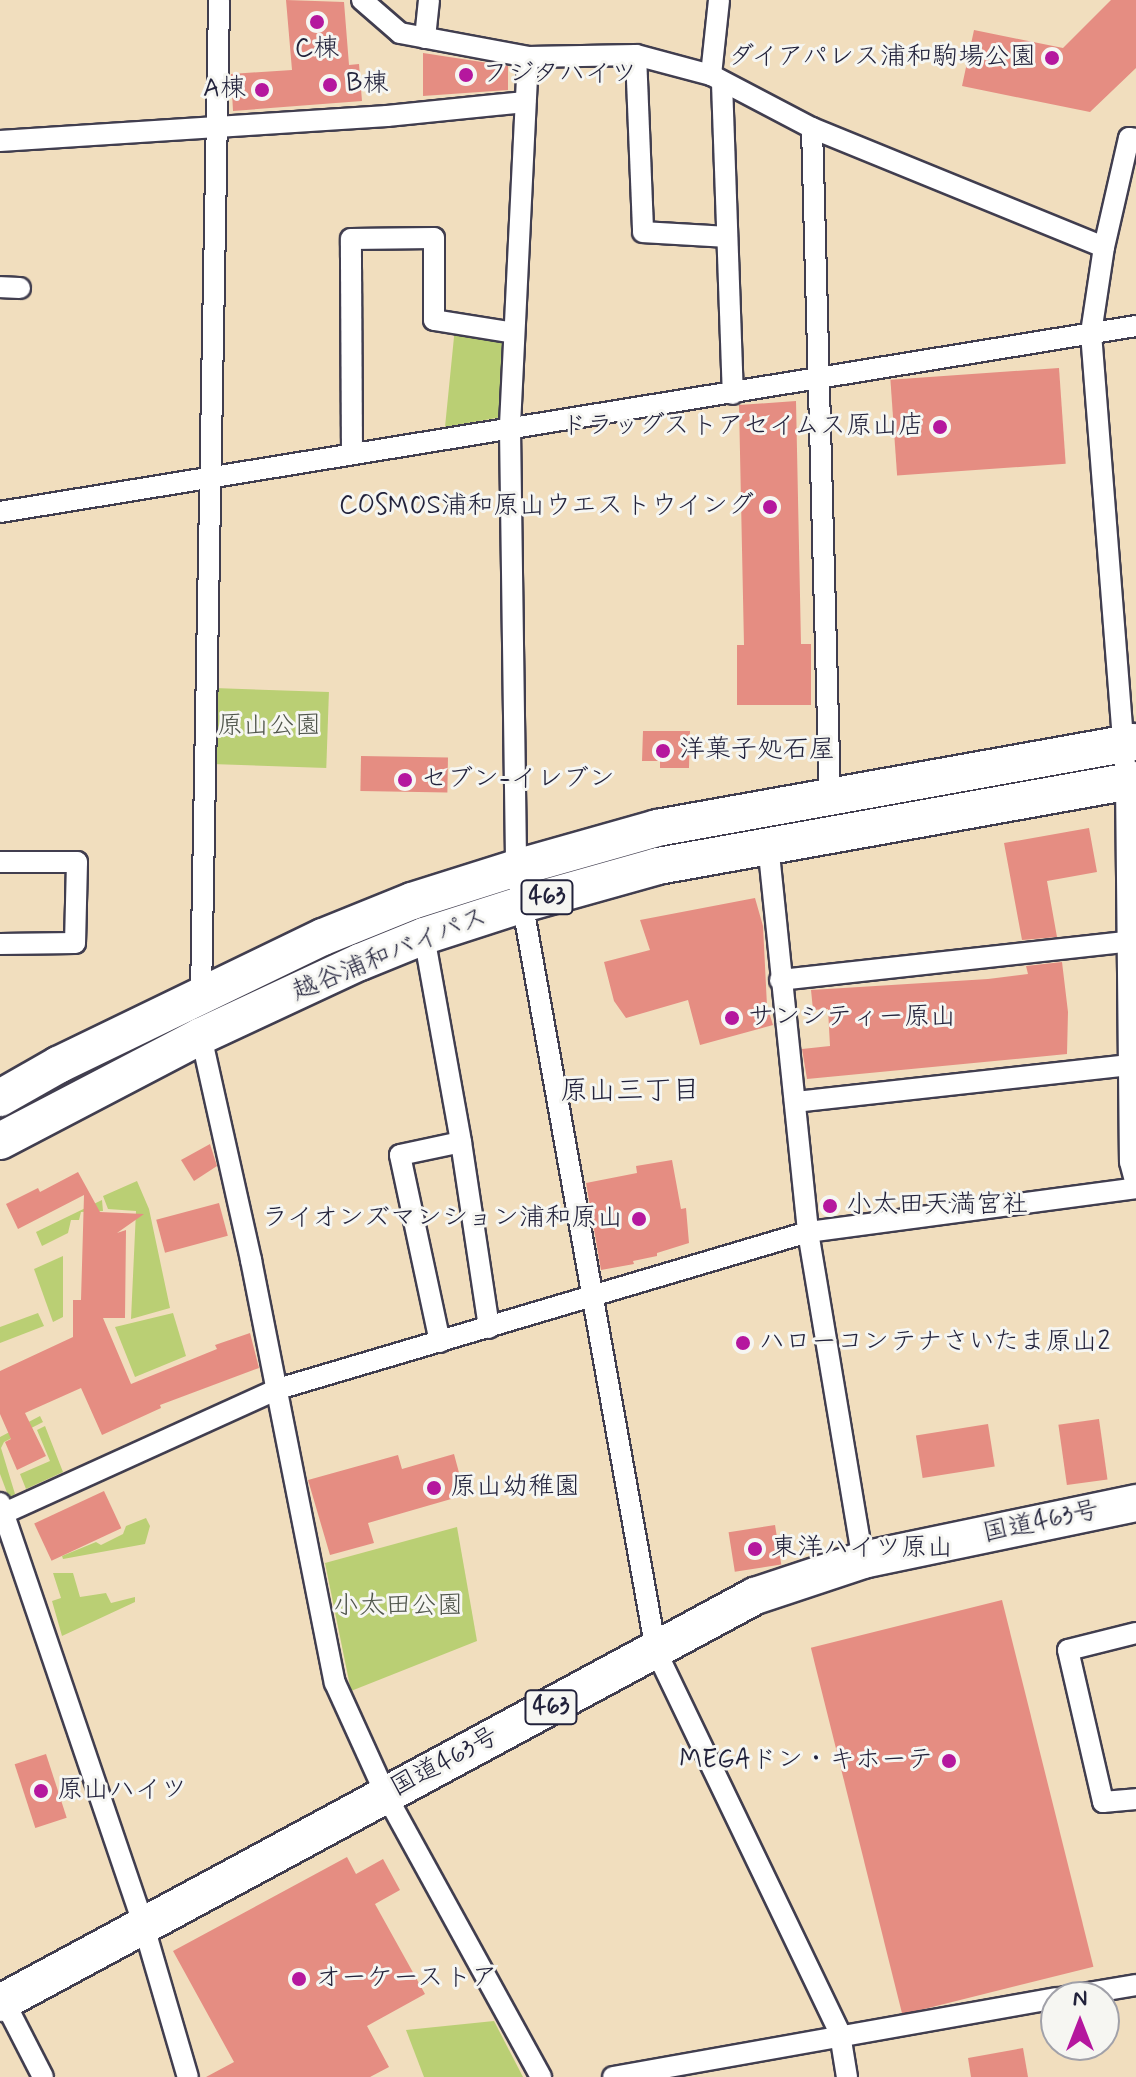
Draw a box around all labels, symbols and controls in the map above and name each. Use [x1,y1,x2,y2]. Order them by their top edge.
marker: C棟 [308,13,326,31]
place label: C棟 [295,34,339,66]
place label: ダイアパレス浦和駒場公園 [724,42,1036,74]
marker: ダイアパレス浦和駒場公園 [1043,49,1061,67]
place label: フジタハイツ [482,59,638,91]
marker: フジタハイツ [457,66,475,84]
place label: B棟 [346,69,388,101]
place label: A棟 [203,74,246,106]
marker: B棟 [321,76,339,94]
marker: A棟 [253,81,271,99]
place label: ドラッグストアセイムス原山店 [560,411,924,443]
marker: ドラッグストアセイムス原山店 [931,418,949,436]
place label: COSMOS浦和原山ウエストウイング [340,491,754,523]
marker: COSMOS浦和原山ウエストウイング [761,498,779,516]
park label: 原山公園 [217,711,321,743]
place label: 洋菓子処石屋 [679,735,835,767]
marker: 洋菓子処石屋 [654,742,672,760]
place label: セブン-イレブン [421,764,615,796]
marker: セブン-イレブン [396,771,414,789]
road number: 463 [519,877,575,917]
street label: 越谷浦和バイパス [288,902,492,1008]
place label: サンシティー原山 [748,1002,956,1034]
marker: サンシティー原山 [723,1009,741,1027]
district label: 原山三丁目 [560,1075,700,1109]
place label: 小太田天満宮社 [846,1190,1028,1222]
marker: 小太田天満宮社 [821,1197,839,1215]
place label: ライオンズマンション浦和原山 [259,1203,623,1235]
marker: ライオンズマンション浦和原山 [630,1210,648,1228]
place label: ハローコンテナさいたま原山2 [759,1327,1110,1359]
marker: ハローコンテナさいたま原山2 [734,1334,752,1352]
place label: 原山幼稚園 [450,1472,580,1504]
marker: 原山幼稚園 [425,1479,443,1497]
street label: 国道463号 [980,1495,1102,1551]
place label: 東洋ハイツ原山 [771,1533,953,1565]
marker: 東洋ハイツ原山 [746,1540,764,1558]
park label: 小太田公園 [333,1591,463,1623]
road number: 463 [523,1687,579,1727]
street label: 国道463号 [386,1721,504,1805]
place label: MEGAドン・キホーテ [679,1745,933,1777]
marker: MEGAドン・キホーテ [940,1752,958,1770]
place label: 原山ハイツ [57,1775,187,1807]
marker: 原山ハイツ [32,1782,50,1800]
place label: オーケーストア [315,1963,497,1995]
marker: オーケーストア [290,1970,308,1988]
north arrow [1040,1981,1120,2061]
text: N [1073,1985,1087,2013]

